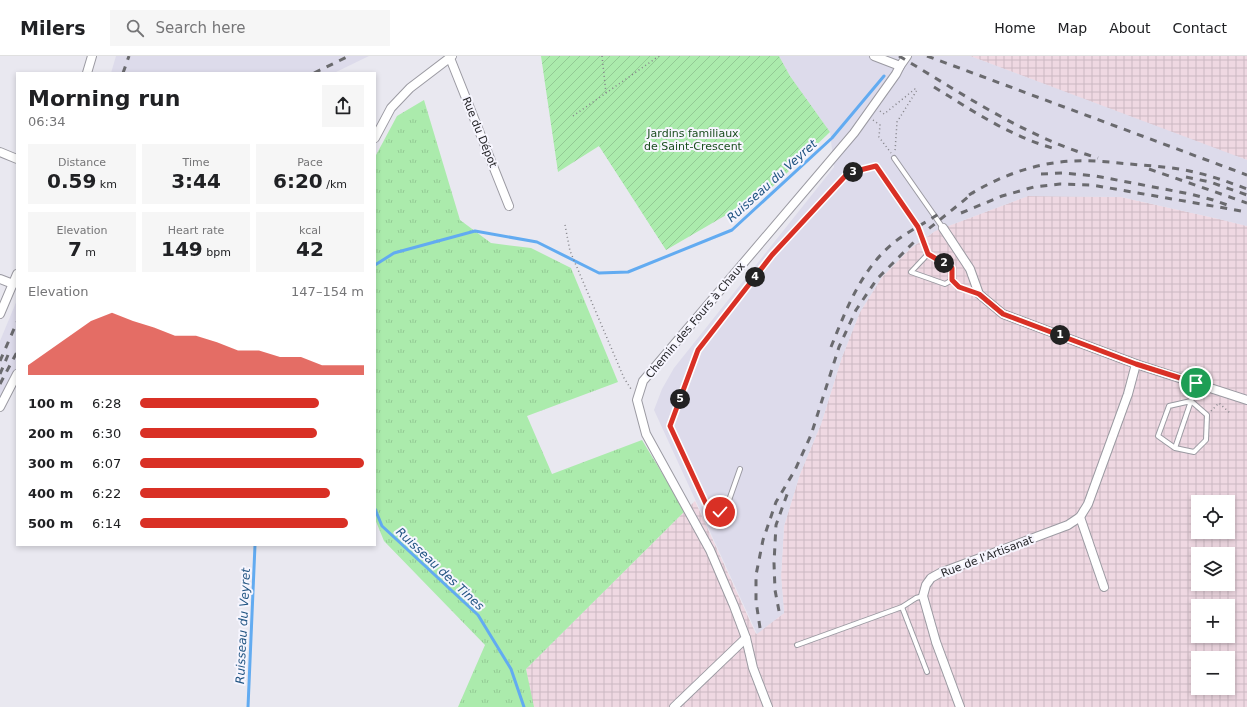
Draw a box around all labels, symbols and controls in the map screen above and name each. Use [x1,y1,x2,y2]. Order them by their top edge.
search box [110,10,390,46]
text: Milers [20,17,86,39]
icon: search [124,17,146,39]
text: Search here [156,19,246,37]
text: Home [994,20,1036,36]
text: Map [1058,20,1087,36]
text: About [1109,20,1151,36]
text: Contact [1173,20,1227,36]
button: share [322,85,364,127]
text: Morning run [28,86,180,111]
street label: Rue du Dépot [459,95,500,170]
text: 06:34 [28,114,65,129]
park label: Jardins familiaux de Saint-Crescent [644,127,743,153]
water label: Ruisseau du Veyret [724,136,821,225]
text: Distance [58,156,106,169]
text: Time [183,156,209,169]
text: Pace [297,156,323,169]
pin: 3 [843,162,863,182]
text: 3 [849,165,857,178]
text: 0.59 [47,169,96,193]
text: 3:44 [171,169,221,193]
text: 6:20 [273,169,323,193]
text: km [96,178,117,191]
text: /km [323,178,347,191]
text: Elevation [56,224,108,237]
text: Heart rate [168,224,224,237]
text: kcal [299,224,321,237]
text: 7 [68,237,82,261]
text: 149 [161,237,203,261]
text: 42 [296,237,324,261]
text: m [82,246,96,259]
text: bpm [203,246,231,259]
pin: 2 [934,253,954,273]
text: 2 [940,256,948,269]
street label: Chemin des Fours à Chaux [643,259,748,381]
pin: 4 [745,267,765,287]
text: 4 [751,270,759,283]
text: Elevation [28,284,88,299]
text: 147–154 m [291,284,364,299]
pin: 1 [1050,325,1070,345]
text: 1 [1056,328,1064,341]
pin [1179,366,1213,400]
icon: arrive [1185,372,1207,394]
pin: 5 [670,389,690,409]
text: 5 [676,392,684,405]
text: 100 m [28,396,73,411]
text: 6:28 [92,396,121,411]
text: 200 m [28,426,73,441]
text: 6:30 [92,426,121,441]
text: 300 m [28,456,73,471]
text: 6:07 [92,456,121,471]
text: 400 m [28,486,73,501]
text: 6:22 [92,486,121,501]
pin [703,495,737,529]
map controls [1191,495,1235,695]
button: locate [1191,495,1235,539]
icon: check [709,501,731,523]
text: 500 m [28,516,73,531]
text: 6:14 [92,516,121,531]
water label: Ruisseau des Tines [393,525,487,613]
street label: Rue de l'Artisanat [939,533,1036,580]
button: layers [1191,547,1235,591]
water label: Ruisseau du Veyret [233,566,253,684]
button: + [1191,599,1235,643]
button: − [1191,651,1235,695]

